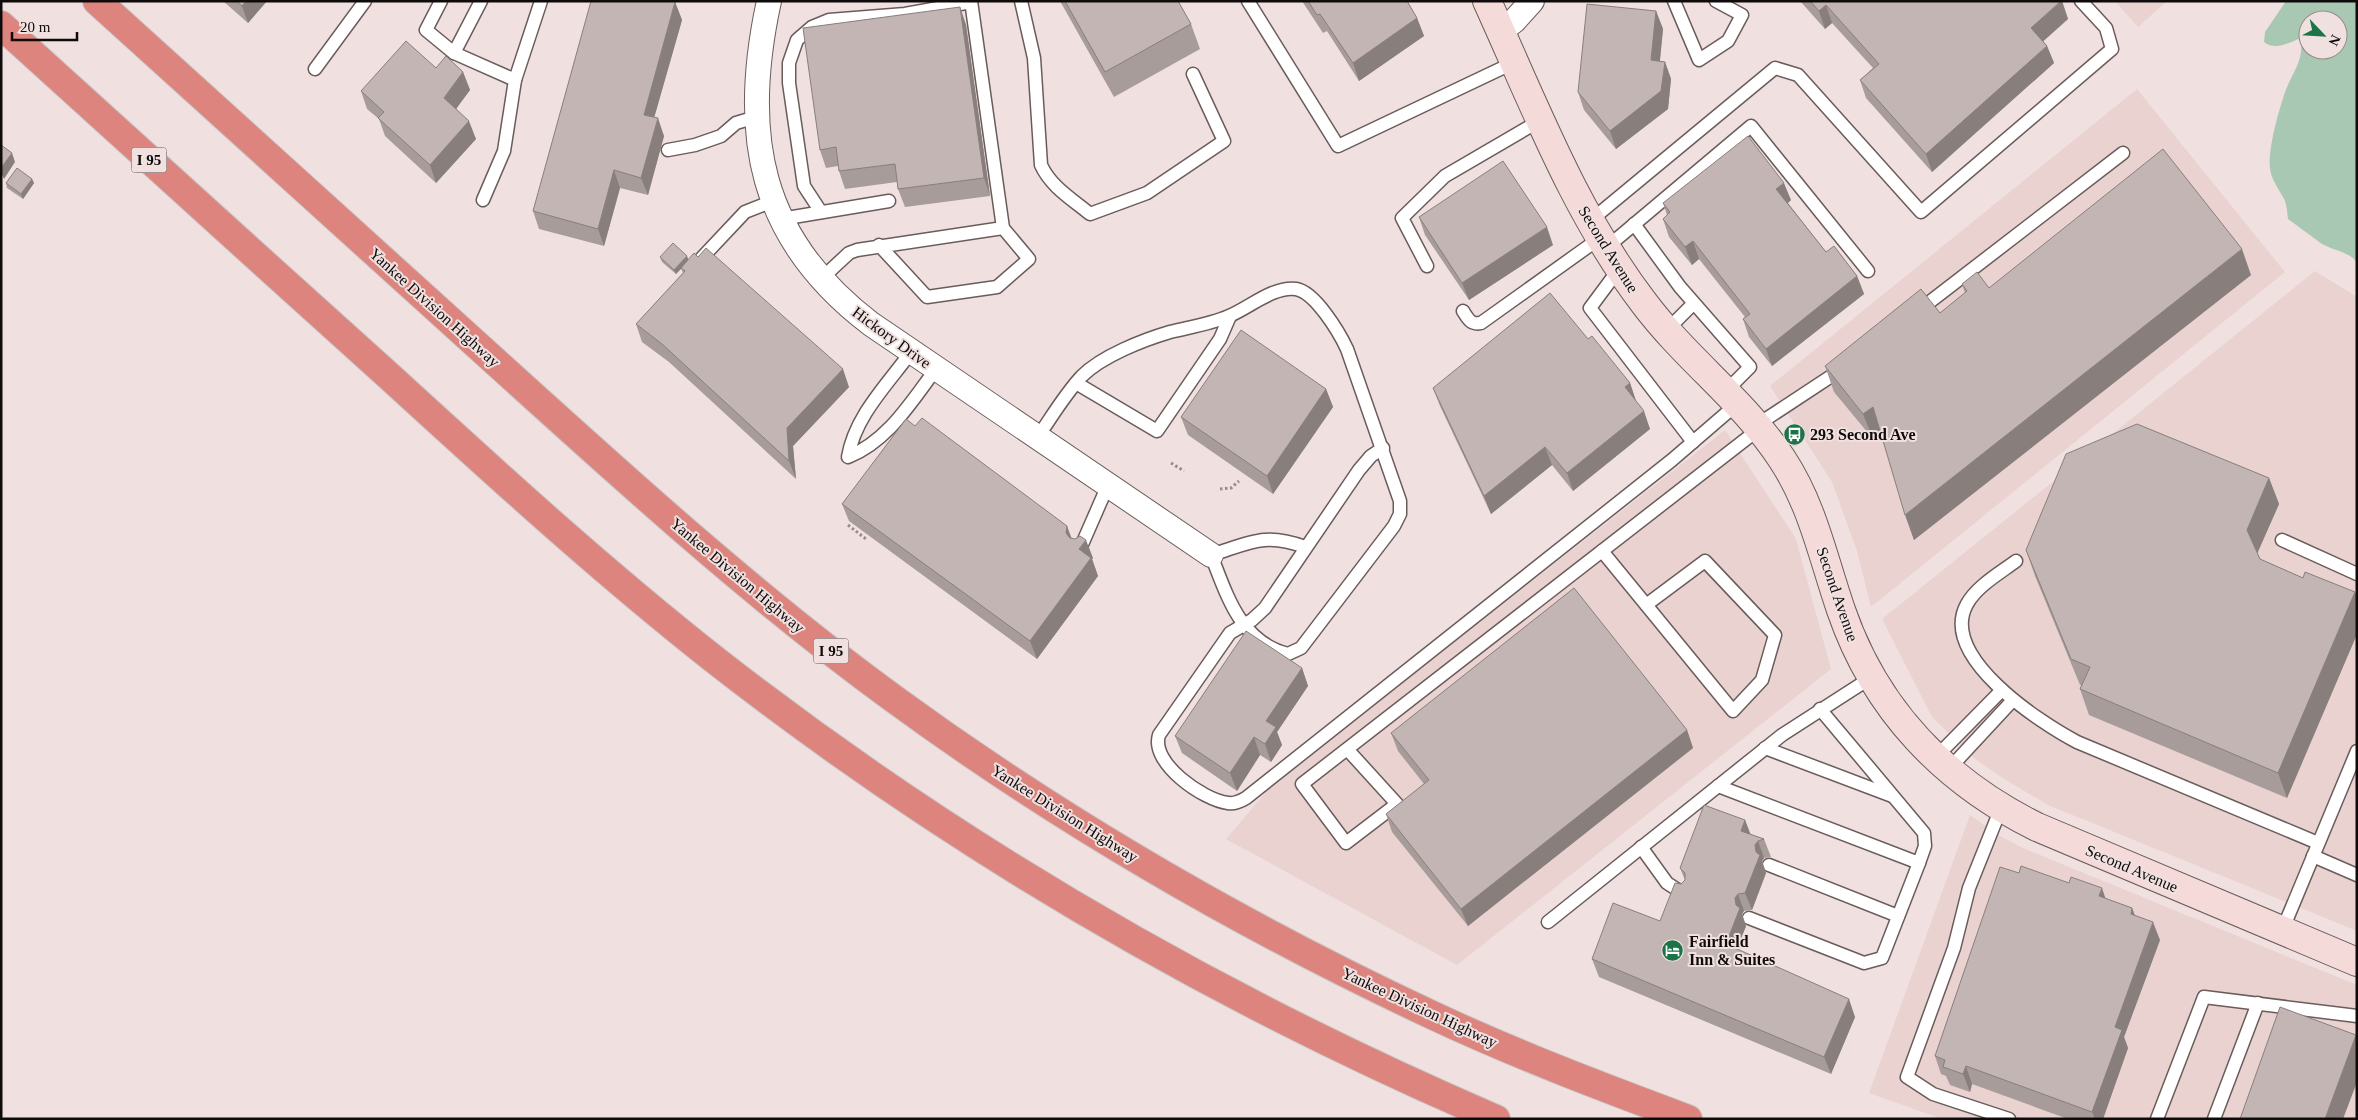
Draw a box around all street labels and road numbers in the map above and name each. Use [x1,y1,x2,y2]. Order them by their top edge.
road number: I 95 [132,148,166,172]
street label: Second Avenue [1575,203,1642,296]
street label: Yankee Division Highway [366,245,503,371]
street label: Hickory Drive [849,303,934,372]
street label: Yankee Division Highway [667,515,808,637]
street label: Second Avenue [1813,545,1862,644]
road number: I 95 [814,638,848,664]
street label: Yankee Division Highway [988,761,1141,866]
street label: Second Avenue [2083,841,2181,896]
street label: Yankee Division Highway [1339,964,1500,1052]

